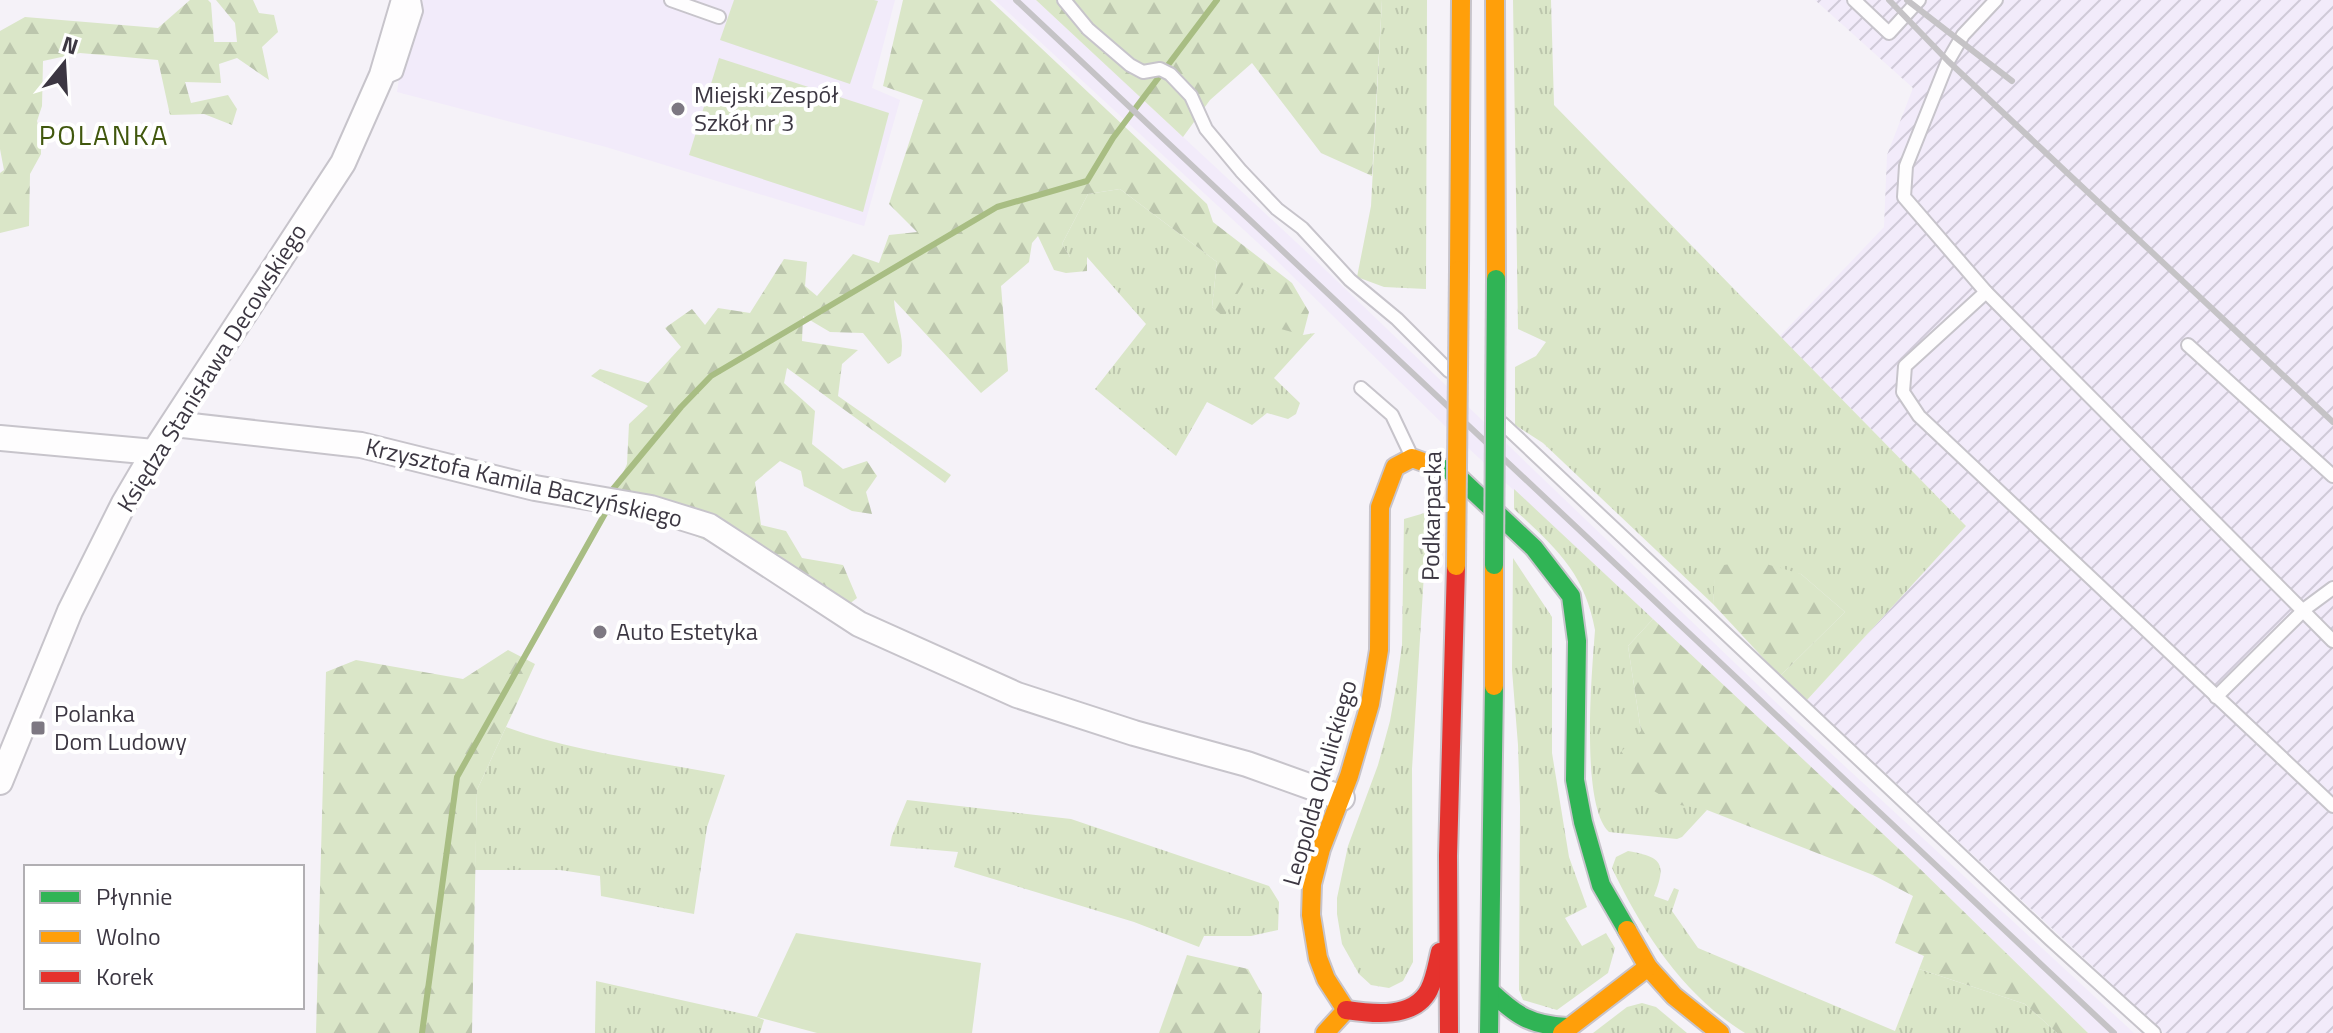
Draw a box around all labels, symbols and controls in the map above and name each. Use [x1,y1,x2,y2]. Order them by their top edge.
north arrow [24,24,104,104]
text: N [58,26,83,64]
place label: Miejski Zespół Szkół nr 3 [694,76,839,140]
marker: Miejski Zespół Szkół nr 3 [669,100,687,118]
district label: POLANKA [39,113,169,156]
street label: Księdza Stanisława Decowskiego [107,216,315,519]
street label: Krzysztofa Kamila Baczyńskiego [362,428,686,536]
street label: Podkarpacka [1412,451,1450,581]
place label: Auto Estetyka [616,613,758,649]
marker: Auto Estetyka [591,623,609,641]
street label: Leopolda Okulickiego [1272,676,1366,890]
place label: Polanka Dom Ludowy [54,695,187,759]
marker: Polanka Dom Ludowy [29,719,47,737]
legend [24,865,304,1009]
text: Płynnie [96,878,172,914]
text: Wolno [96,918,161,954]
text: Korek [96,958,154,994]

